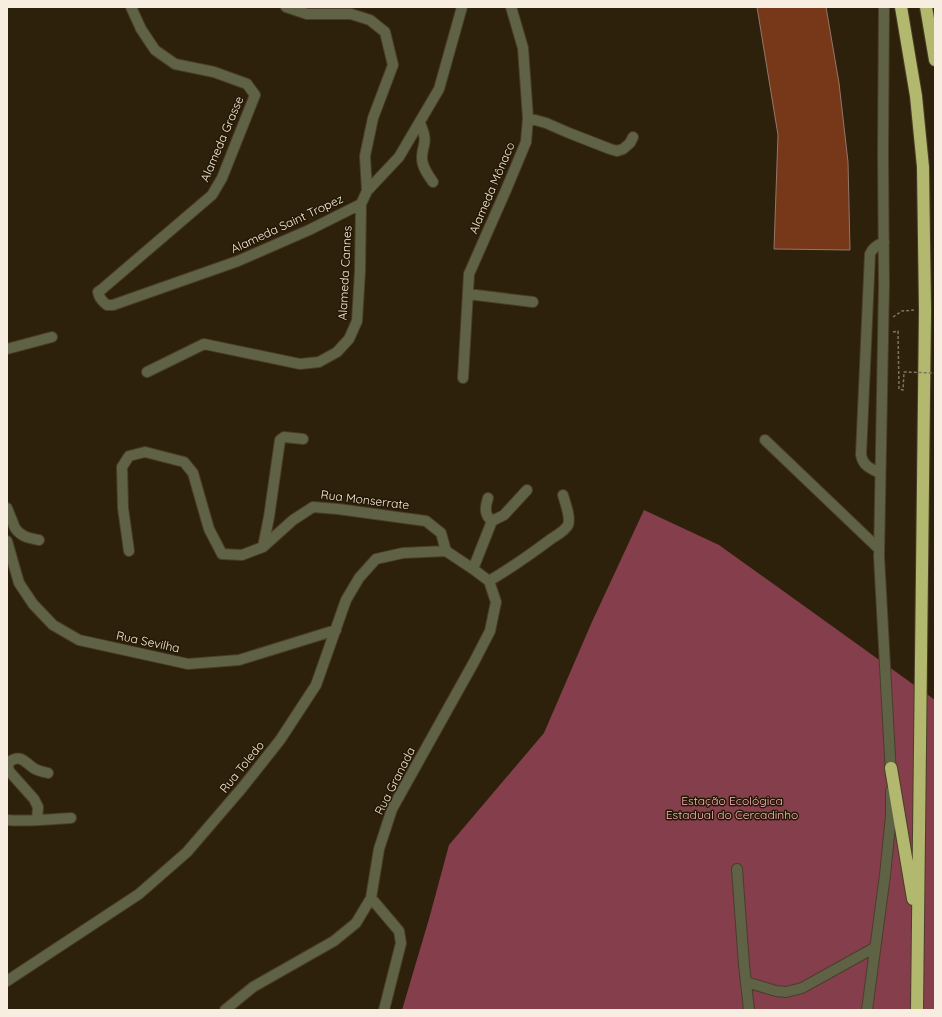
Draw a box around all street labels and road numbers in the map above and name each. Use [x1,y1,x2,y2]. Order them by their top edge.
street label: Alameda Grasse [197,94,246,184]
street label: Alameda Mônaco [465,140,518,236]
street label: Alameda Saint Tropez [228,191,346,256]
street label: Alameda Cannes [335,225,354,321]
street label: Rua Monserrate [320,487,410,512]
street label: Rua Sevilha [115,627,181,656]
street label: Rua Toledo [216,738,267,796]
street label: Rua Granada [371,744,418,817]

